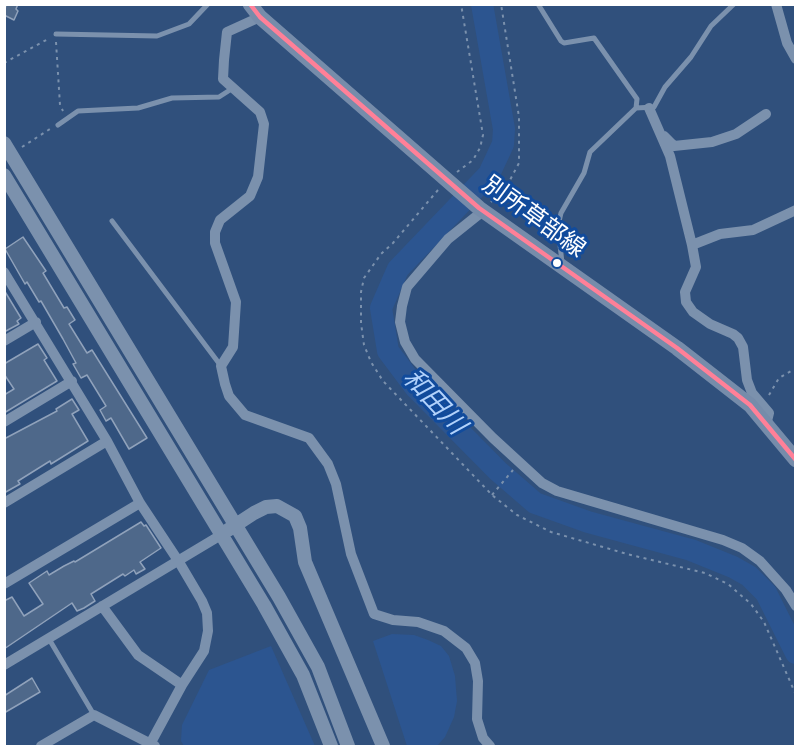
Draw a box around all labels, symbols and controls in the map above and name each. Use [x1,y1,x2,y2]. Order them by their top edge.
street label: 別所草部線 [476,171,590,265]
unlabelled marker [551,257,563,269]
water label: 和田川 [395,364,471,442]

